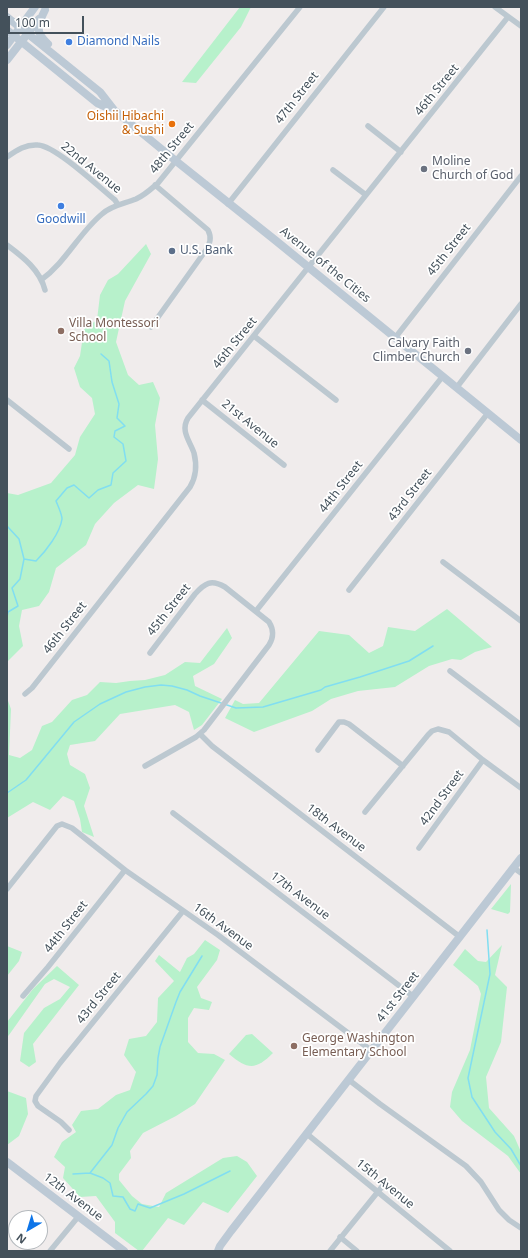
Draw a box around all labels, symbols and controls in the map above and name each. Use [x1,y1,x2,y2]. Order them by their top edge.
scale bar [10,8,86,34]
text: 100 m [15,14,50,31]
place label: Diamond Nails [77,35,160,49]
marker: Diamond Nails [64,37,74,47]
street label: 46th Street [412,61,462,119]
street label: 47th Street [272,69,322,127]
place label: Oishii Hibachi & Sushi [87,110,164,138]
street label: 48th Street [147,119,197,177]
marker: Oishii Hibachi & Sushi [167,119,177,129]
street label: 22nd Avenue [58,139,124,197]
place label: Moline Church of God [432,155,513,183]
marker: Moline Church of God [419,164,429,174]
marker: Goodwill [56,201,66,211]
place label: Goodwill [36,213,86,227]
street label: 45th Street [424,221,474,279]
street label: Avenue of the Cities [277,224,373,306]
place label: U.S. Bank [180,244,233,258]
marker: U.S. Bank [167,246,177,256]
street label: 46th Street [210,314,260,372]
place label: Villa Montessori School [69,317,159,345]
marker: Villa Montessori School [56,326,66,336]
place label: Calvary Faith Climber Church [372,337,460,365]
marker: Calvary Faith Climber Church [463,346,473,356]
street label: 21st Avenue [219,397,281,451]
street label: 44th Street [316,458,366,516]
street label: 43rd Street [385,466,435,524]
street label: 45th Street [144,581,194,639]
street label: 46th Street [40,599,90,657]
street label: 42nd Street [417,767,467,829]
street label: 18th Avenue [303,801,369,855]
street label: 17th Avenue [267,869,333,923]
street label: 44th Street [41,898,91,956]
street label: 16th Avenue [190,900,256,954]
street label: 43rd Street [74,969,124,1027]
street label: 41st Street [374,969,422,1025]
place label: George Washington Elementary School [302,1032,415,1060]
marker: George Washington Elementary School [289,1041,299,1051]
street label: 15th Avenue [353,1156,417,1212]
street label: 12th Avenue [40,1170,106,1224]
north arrow [8,1210,48,1250]
text: N [13,1230,29,1248]

